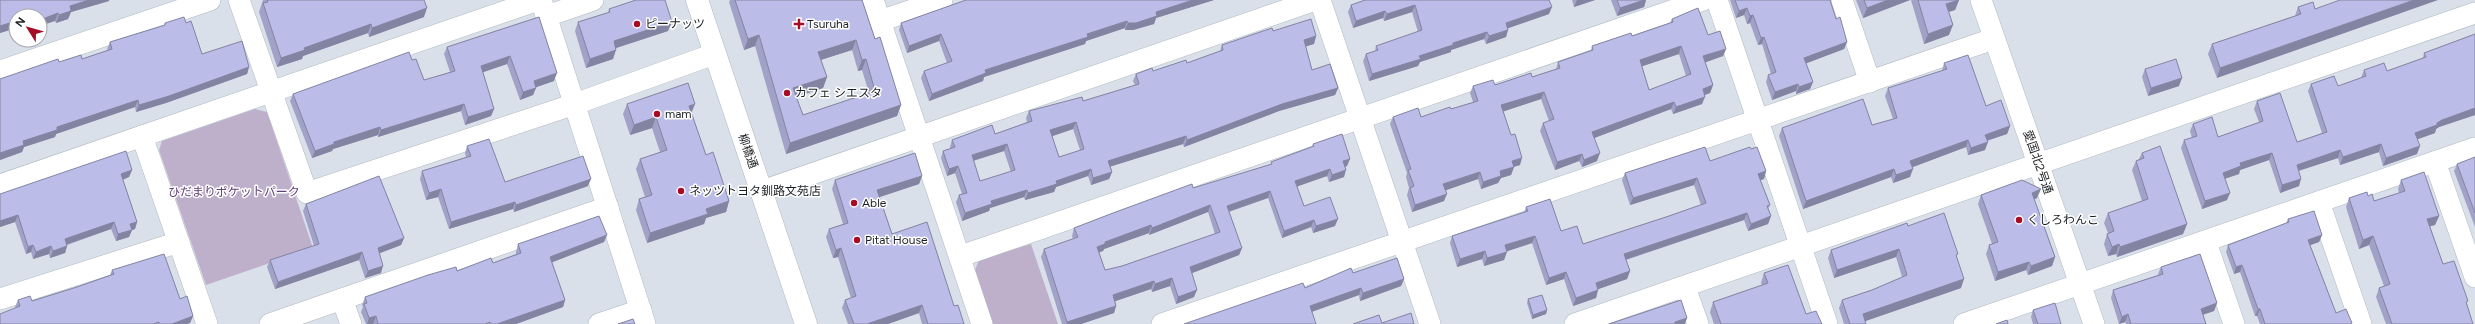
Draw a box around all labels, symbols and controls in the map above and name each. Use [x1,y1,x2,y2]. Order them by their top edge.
north arrow [8,8,48,48]
text: N [13,15,28,30]
place label: ピーナッツ [645,17,705,31]
place label: Tsuruha [807,17,849,31]
marker: ピーナッツ [632,19,642,29]
marker: Tsuruha [794,19,804,29]
place label: カフェ シエスタ [795,86,882,100]
marker: カフェ シエスタ [782,88,792,98]
place label: mam [665,107,692,121]
marker: mam [652,109,662,119]
street label: 愛国北2号通 [2021,128,2055,196]
street label: 柳橋通 [736,132,760,170]
place label: ネッツトヨタ釧路文苑店 [689,184,821,198]
park label: ひだまりポケットパーク [168,185,300,199]
marker: ネッツトヨタ釧路文苑店 [676,186,686,196]
place label: Able [862,196,887,210]
marker: Able [849,198,859,208]
place label: くしろわんこ [2027,213,2099,227]
marker: くしろわんこ [2014,215,2024,225]
place label: Pitat House [865,233,928,247]
marker: Pitat House [852,235,862,245]

